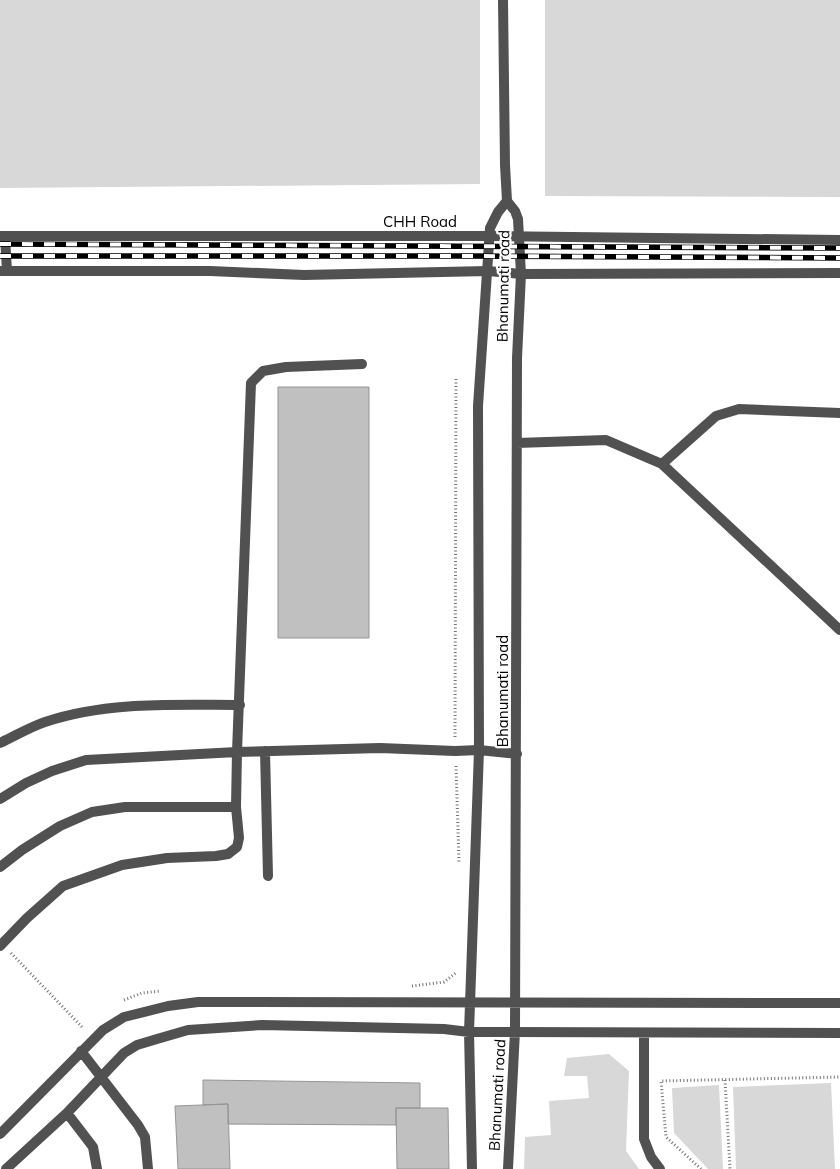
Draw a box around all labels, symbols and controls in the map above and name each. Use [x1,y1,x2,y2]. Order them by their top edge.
street label: CHH Road [383,212,457,231]
street label: Bhanumati road [493,230,513,342]
street label: Bhanumati road [493,635,512,747]
street label: Bhanumati road [485,1038,509,1152]

